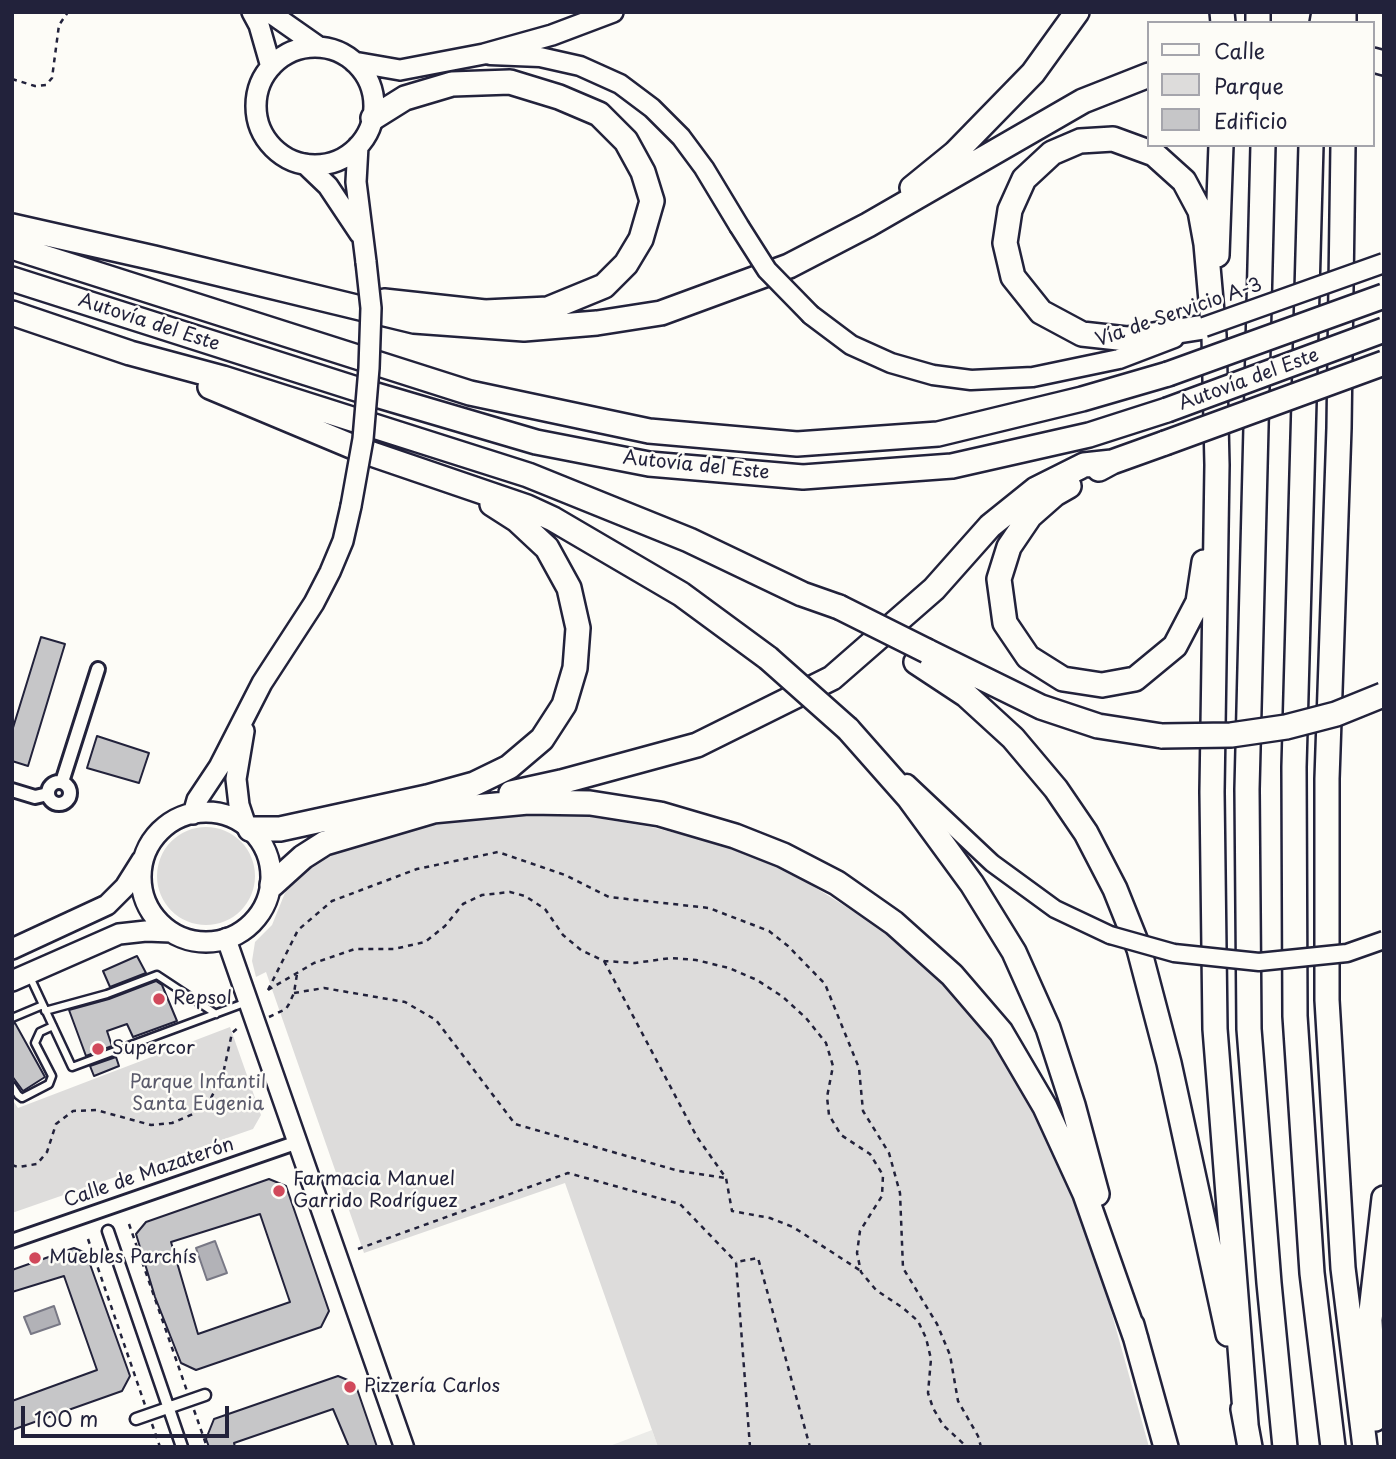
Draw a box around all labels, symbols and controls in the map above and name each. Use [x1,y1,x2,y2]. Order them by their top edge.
legend [1148,21,1375,147]
text: Calle [1214,34,1265,66]
text: Parque [1214,69,1284,101]
text: Edificio [1214,104,1287,136]
street label: Vía de Servicio A-3 [1093,274,1265,352]
street label: Autovía del Este [75,289,223,357]
street label: Autovía del Este [1176,344,1322,416]
street label: Autovía del Este [622,447,770,485]
place label: Repsol [173,988,232,1010]
marker: Repsol [151,991,167,1007]
place label: Supercor [112,1038,195,1060]
marker: Supercor [90,1041,106,1057]
park label: Parque Infantil Santa Eugenia [130,1072,266,1116]
street label: Calle de Mazaterón [61,1133,237,1213]
place label: Farmacia Manuel Garrido Rodríguez [293,1169,457,1213]
marker: Farmacia Manuel Garrido Rodríguez [271,1183,287,1199]
place label: Muebles Parchís [49,1247,197,1269]
marker: Muebles Parchís [27,1250,43,1266]
place label: Pizzería Carlos [364,1376,500,1398]
marker: Pizzería Carlos [342,1379,358,1395]
scale bar [24,1392,233,1436]
text: 100 m [34,1402,98,1434]

